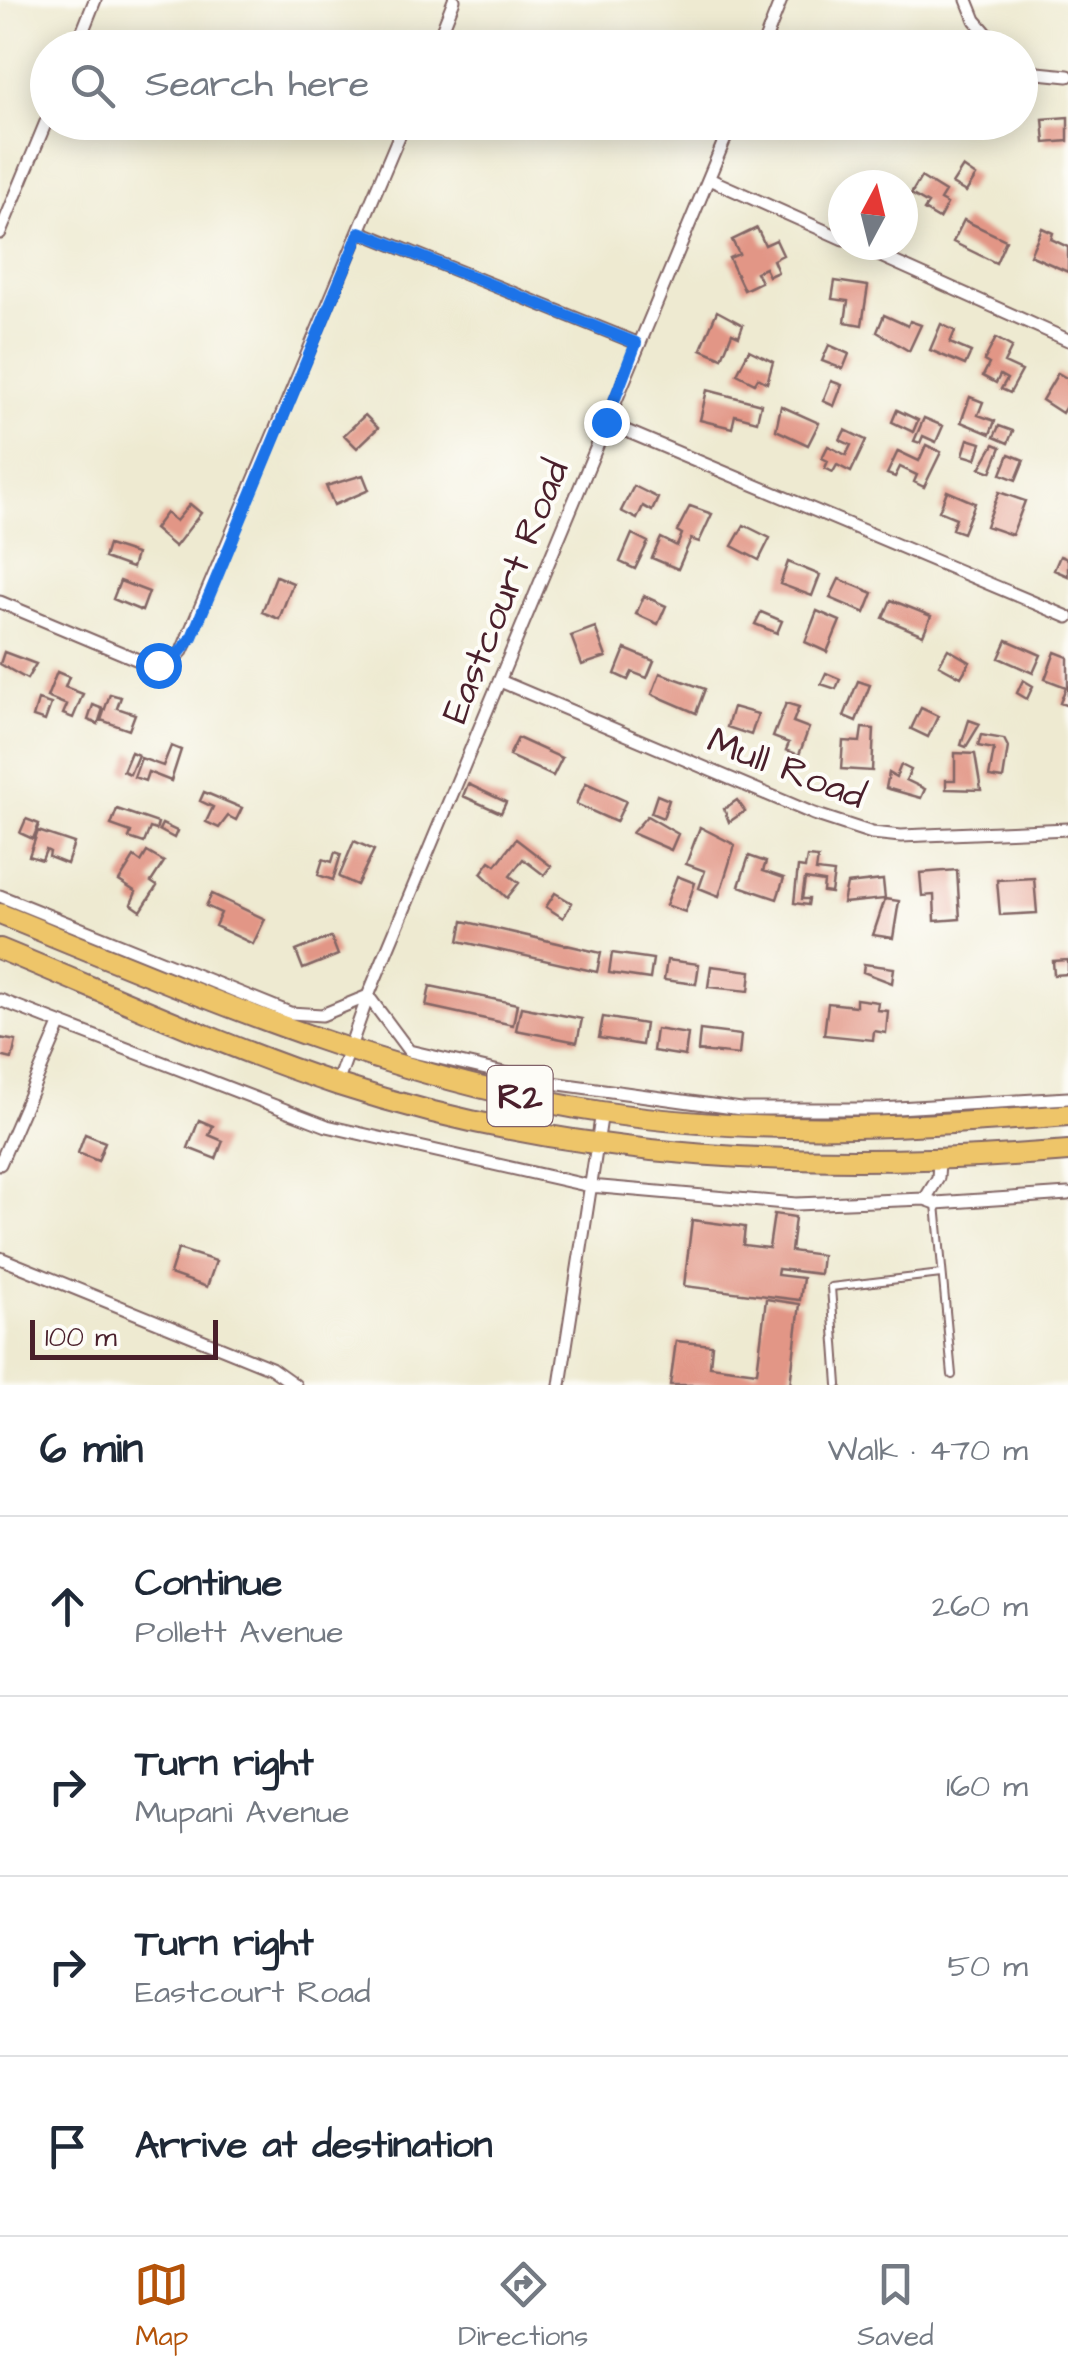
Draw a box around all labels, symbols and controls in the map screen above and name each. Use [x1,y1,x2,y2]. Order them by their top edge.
search box [30,30,1038,140]
icon: search [65,58,120,113]
text: Search here [145,59,369,111]
north arrow [828,170,918,260]
route end [584,400,630,446]
street label: Eastcourt Road [429,452,582,731]
route start [136,643,182,689]
street label: Mull Road [700,715,873,823]
road number: R2 [488,1066,552,1126]
scale bar [30,1315,218,1360]
text: 100 m [45,1318,117,1357]
text: 6 min [40,1421,143,1479]
text: Walk · 470 m [827,1428,1028,1473]
text: Continue [135,1558,282,1610]
icon: ahead [40,1579,95,1634]
text: 260 m [932,1584,1028,1629]
text: Pollett Avenue [135,1610,343,1655]
text: Turn right [135,1738,314,1790]
icon: right [40,1759,95,1814]
text: 160 m [946,1764,1028,1809]
text: Mupani Avenue [135,1790,349,1835]
text: Turn right [135,1918,314,1970]
icon: right [40,1939,95,1994]
text: 50 m [947,1944,1028,1989]
text: Eastcourt Road [135,1970,371,2015]
icon: arrive [40,2119,95,2174]
text: Arrive at destination [135,2120,492,2172]
tab: Map [134,2257,189,2356]
tab: Directions [458,2257,588,2356]
tab: Saved [857,2257,934,2356]

